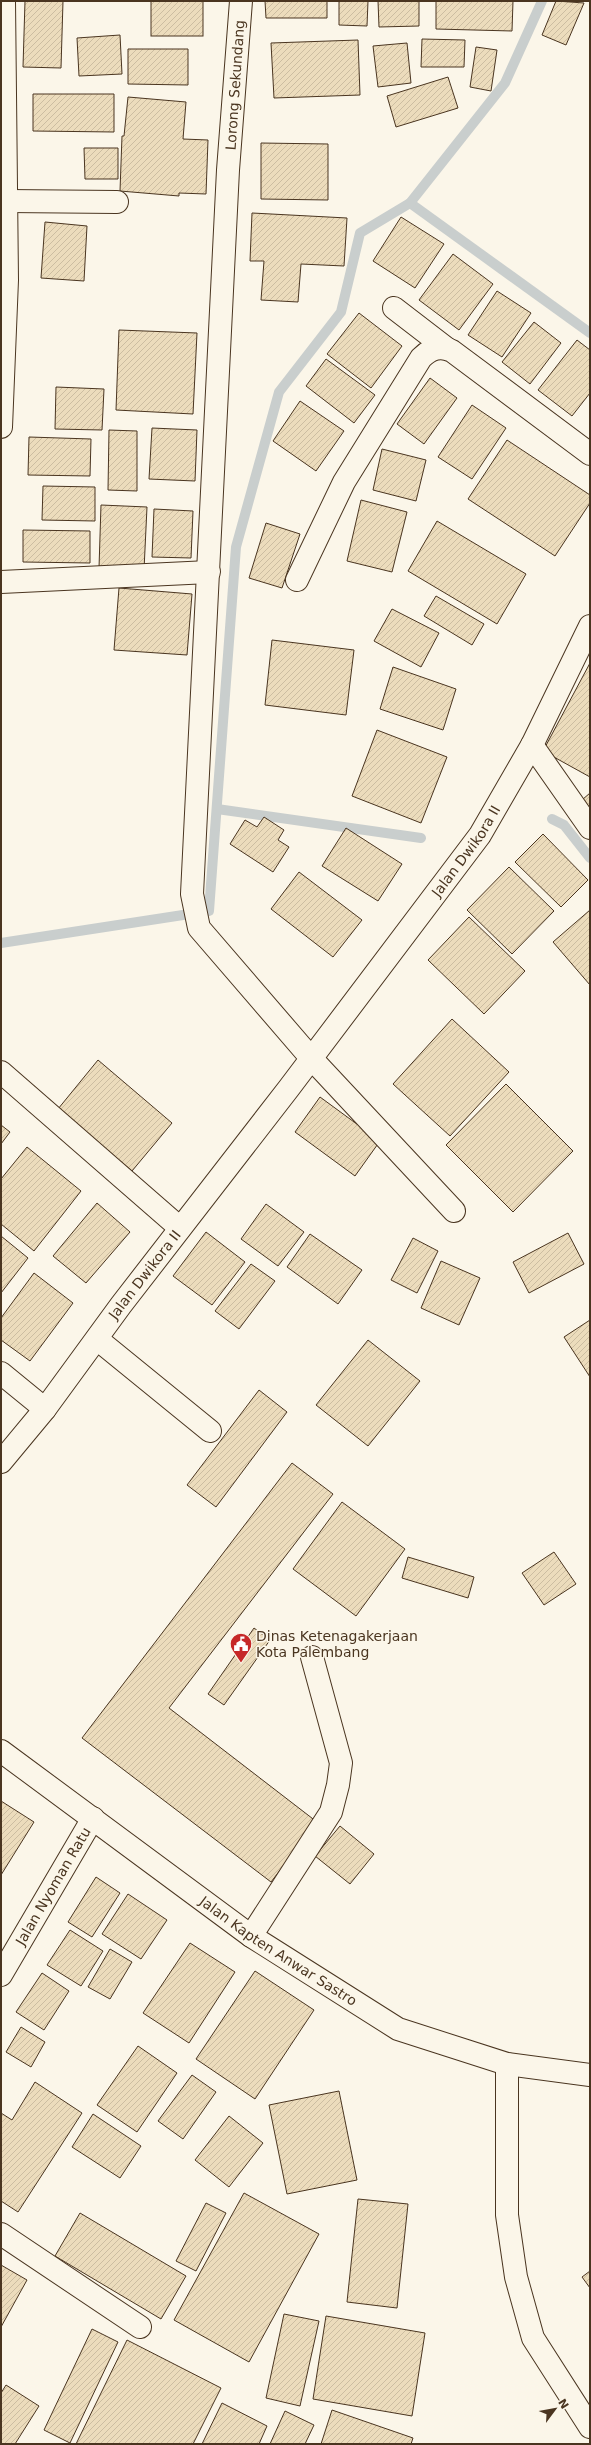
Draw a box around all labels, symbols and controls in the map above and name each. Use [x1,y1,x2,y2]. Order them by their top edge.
street label: Lorong Sekundang [222,19,248,151]
street label: Jalan Dwikora II [428,803,503,901]
street label: Jalan Dwikora II [105,1227,184,1323]
place label: Dinas Ketenagakerjaan Kota Palembang [256,1628,418,1660]
public building icon: Dinas Ketenagakerjaan Kota Palembang [228,1631,254,1664]
street label: Jalan Nyoman Ratu [12,1824,94,1949]
street label: Jalan Kapten Anwar Sastro [196,1892,360,2009]
north arrow [535,2389,575,2429]
text: N [555,2397,571,2411]

